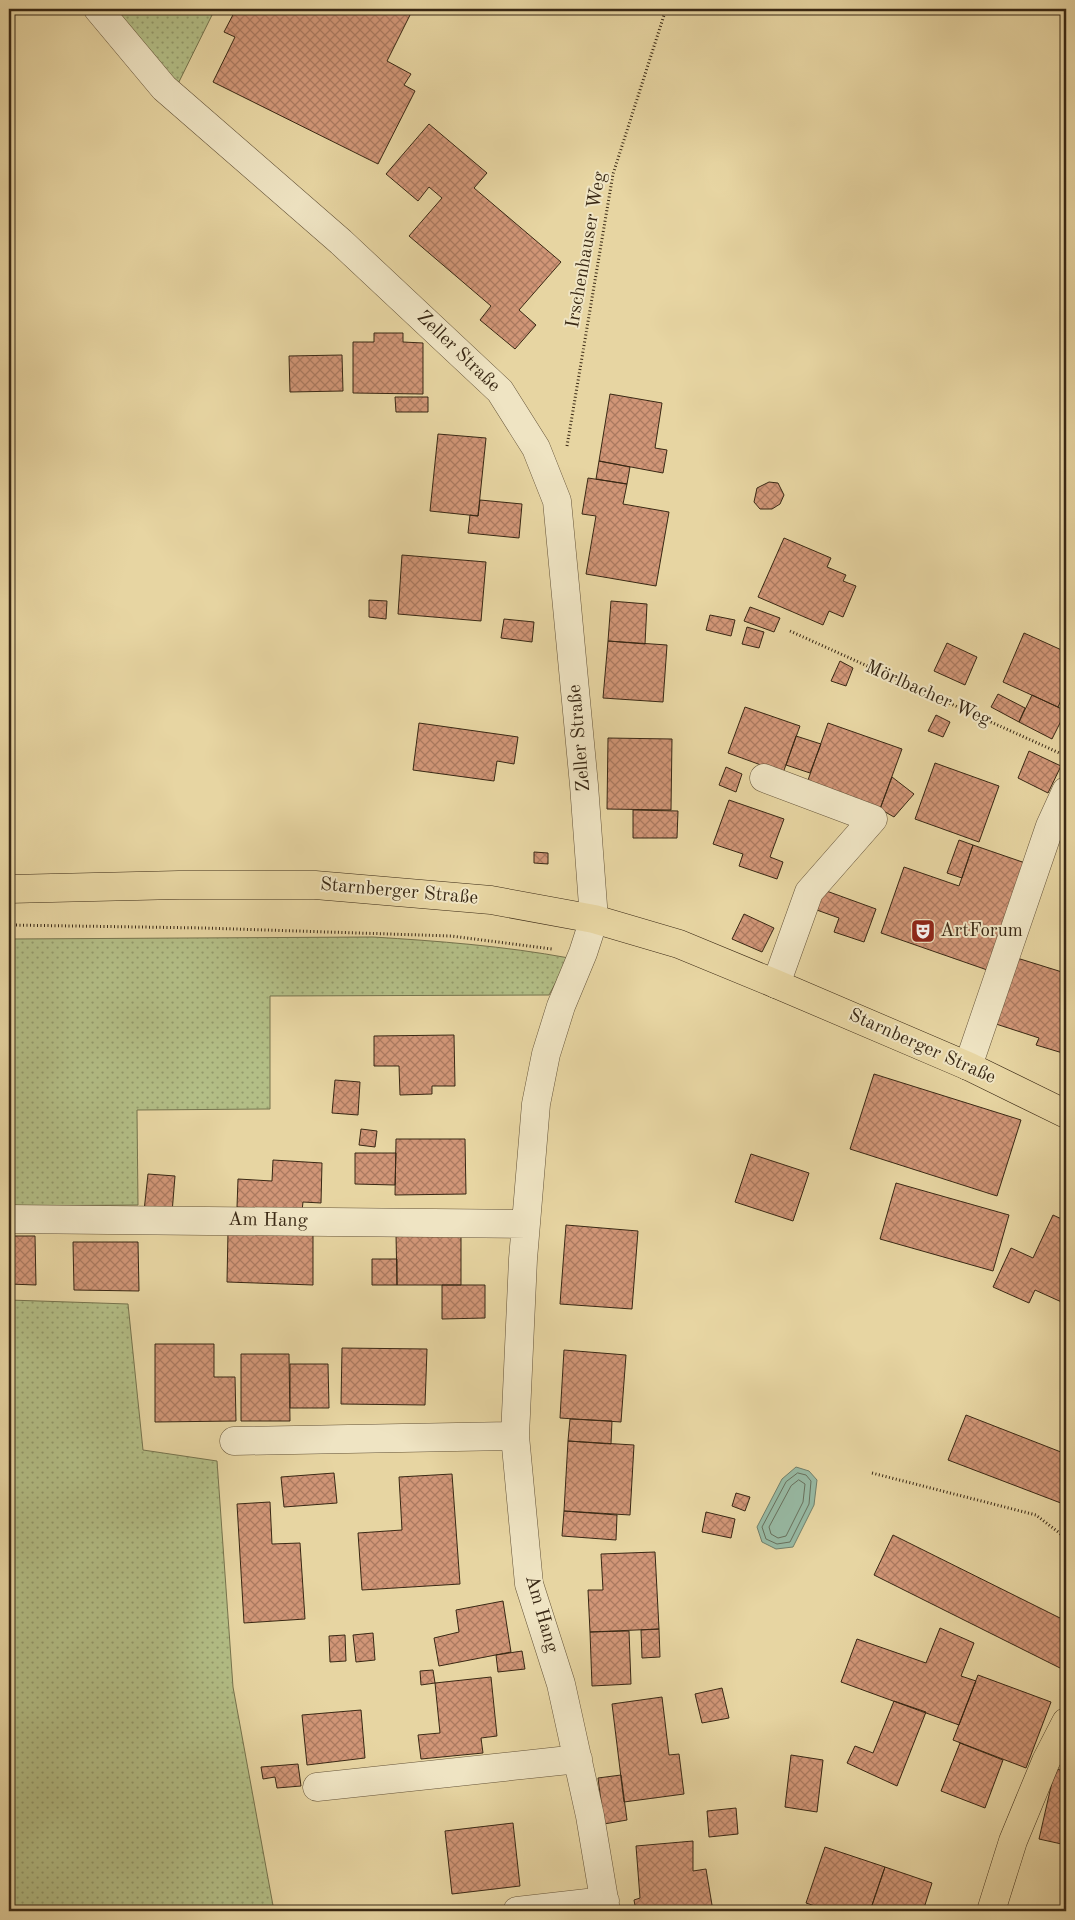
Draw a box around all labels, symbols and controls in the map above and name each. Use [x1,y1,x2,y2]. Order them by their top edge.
street label: Irschenhauser Weg [564,170,610,330]
street label: Zeller Straße [413,308,503,396]
street label: Mörlbacher Weg [862,658,994,730]
street label: Zeller Straße [566,684,594,792]
street label: Starnberger Straße [319,876,479,908]
theatre icon: ArtForum [910,918,936,944]
place label: ArtForum [940,922,1023,941]
street label: Starnberger Straße [846,1006,998,1088]
street label: Am Hang [228,1211,309,1231]
street label: Am Hang [521,1573,561,1656]

